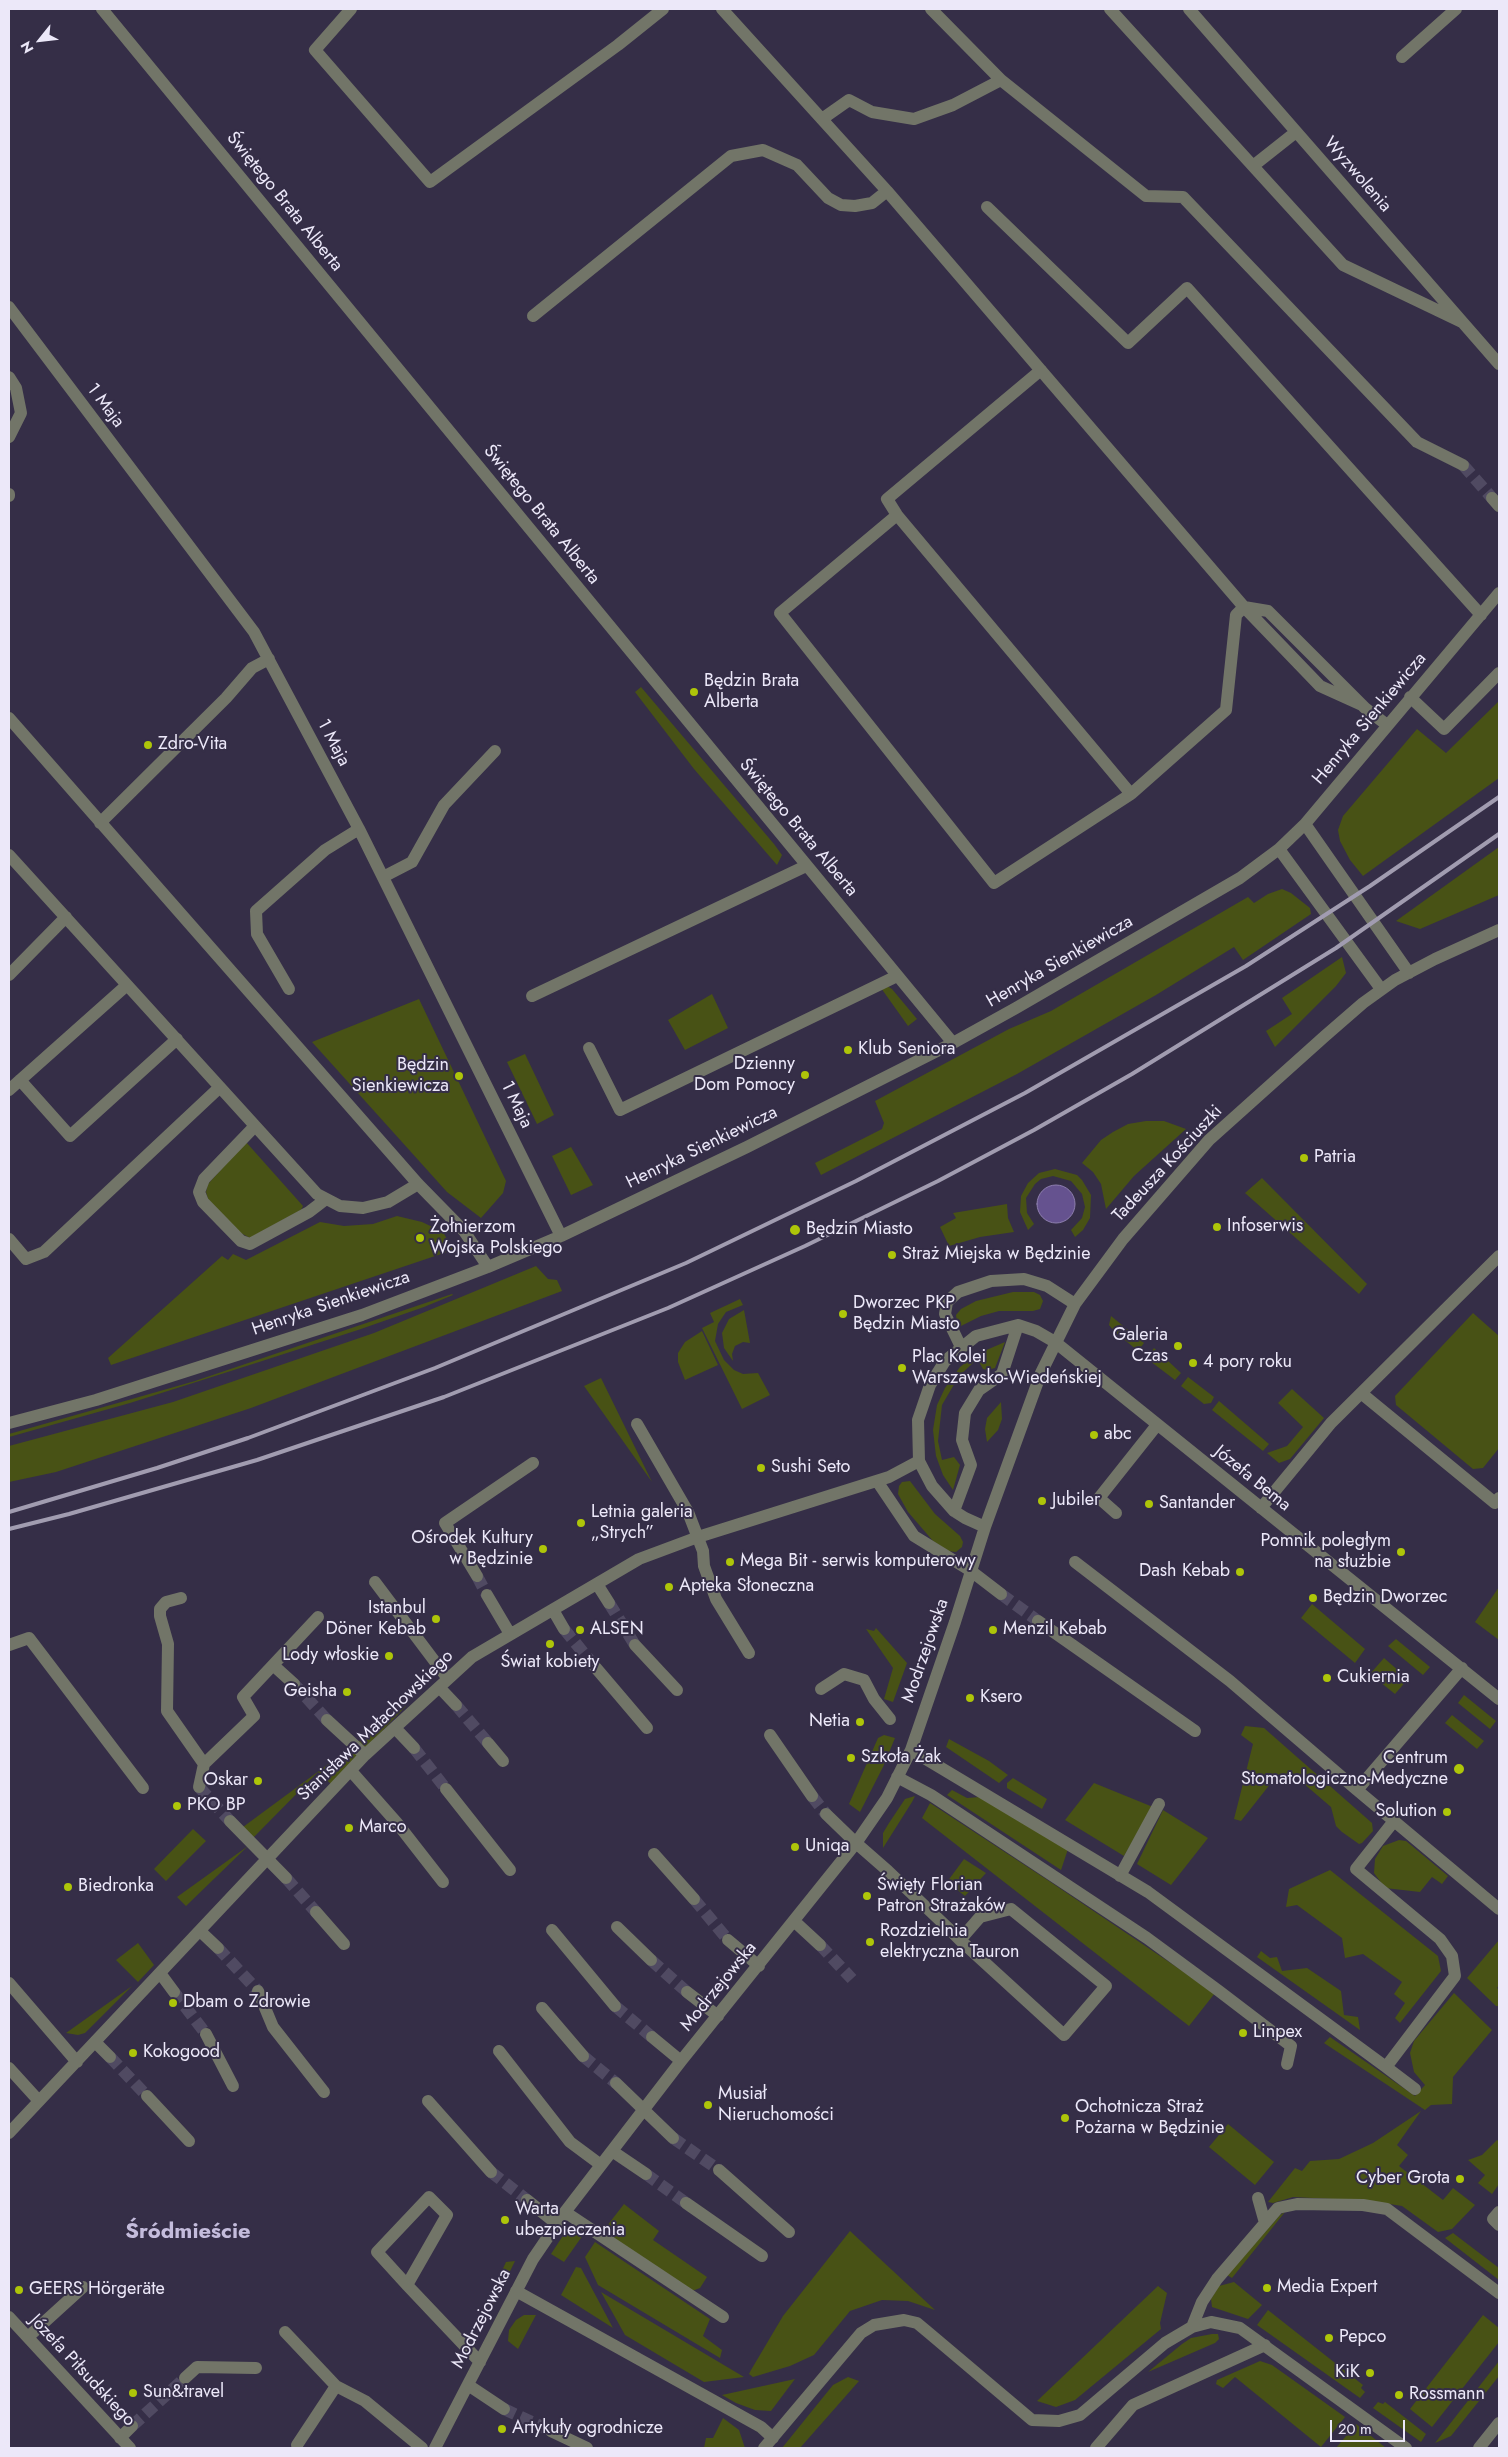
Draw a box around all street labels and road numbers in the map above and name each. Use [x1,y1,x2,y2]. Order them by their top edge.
street label: Świętego Brata Alberta [221,128,347,276]
street label: Wyzwolenia [1318,133,1396,217]
street label: 1 Maja [81,380,129,432]
street label: Świętego Brata Alberta [478,441,604,589]
street label: Henryka Sienkiewicza [1309,649,1431,789]
street label: 1 Maja [312,716,354,770]
street label: Świętego Brata Alberta [734,755,862,901]
street label: Henryka Sienkiewicza [983,911,1137,1013]
street label: 1 Maja [495,1078,537,1132]
street label: Tadeusza Kościuszki [1108,1101,1228,1227]
street label: Henryka Sienkiewicza [623,1102,781,1194]
street label: Henryka Sienkiewicza [249,1267,413,1341]
street label: Józefa Bema [1209,1442,1295,1516]
street label: Modrzejowska [898,1596,954,1706]
street label: Stanisława Małachowskiego [294,1646,458,1806]
street label: Modrzejowska [676,1938,762,2036]
street label: Modrzejowska [448,2266,516,2372]
street label: Józefa Piłsudskiego [25,2311,139,2431]

